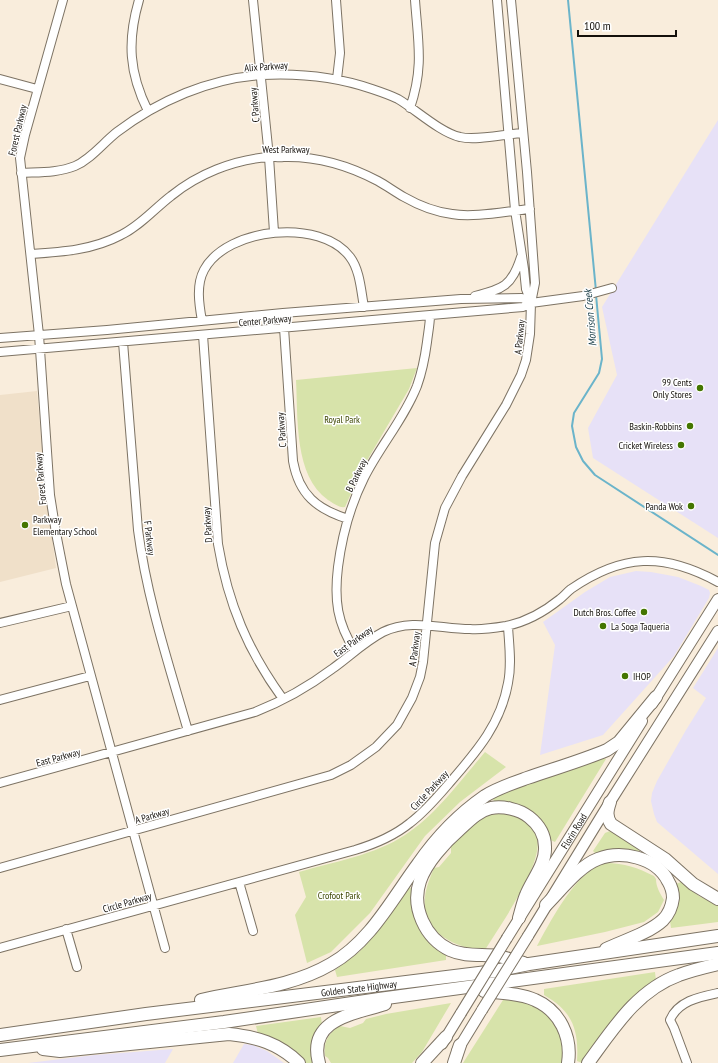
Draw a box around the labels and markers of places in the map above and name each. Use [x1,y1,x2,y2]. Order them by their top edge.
place label: 99 Cents Only Stores [653,376,693,401]
marker: 99 Cents Only Stores [695,383,705,393]
place label: Baskin-Robbins [629,420,683,433]
marker: Baskin-Robbins [685,421,695,431]
place label: Cricket Wireless [618,439,674,452]
marker: Cricket Wireless [676,440,686,450]
place label: Panda Wok [646,500,683,513]
marker: Panda Wok [686,501,696,511]
place label: Parkway Elementary School [33,513,98,538]
marker: Parkway Elementary School [20,520,30,530]
place label: Dutch Bros. Coffee [574,606,636,619]
marker: Dutch Bros. Coffee [639,607,649,617]
place label: La Soga Taqueria [611,620,669,633]
marker: La Soga Taqueria [598,621,608,631]
place label: IHOP [633,670,651,683]
marker: IHOP [620,671,630,681]

